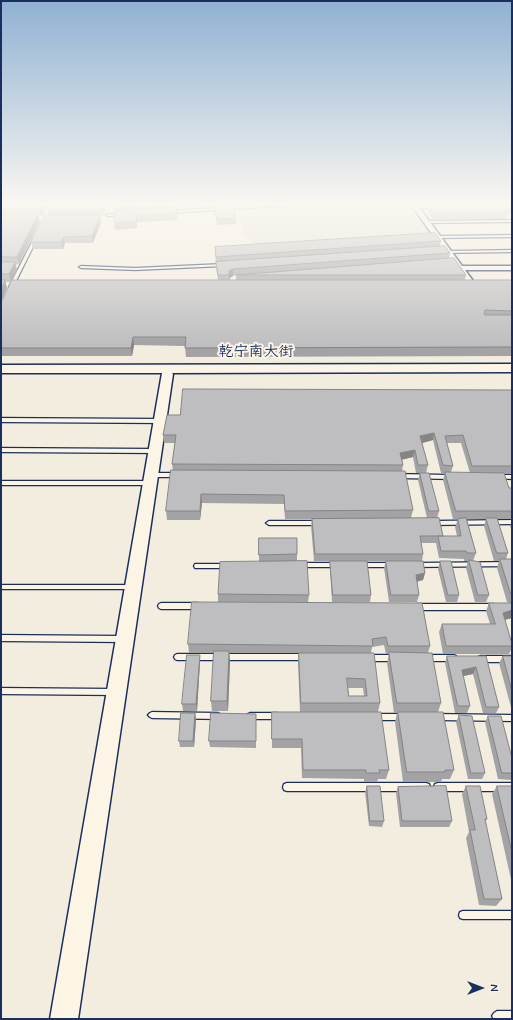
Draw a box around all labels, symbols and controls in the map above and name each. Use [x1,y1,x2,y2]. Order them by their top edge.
street label: 乾宁南大街 [219,344,293,362]
north arrow [461,968,501,1008]
text: N [486,984,500,992]

